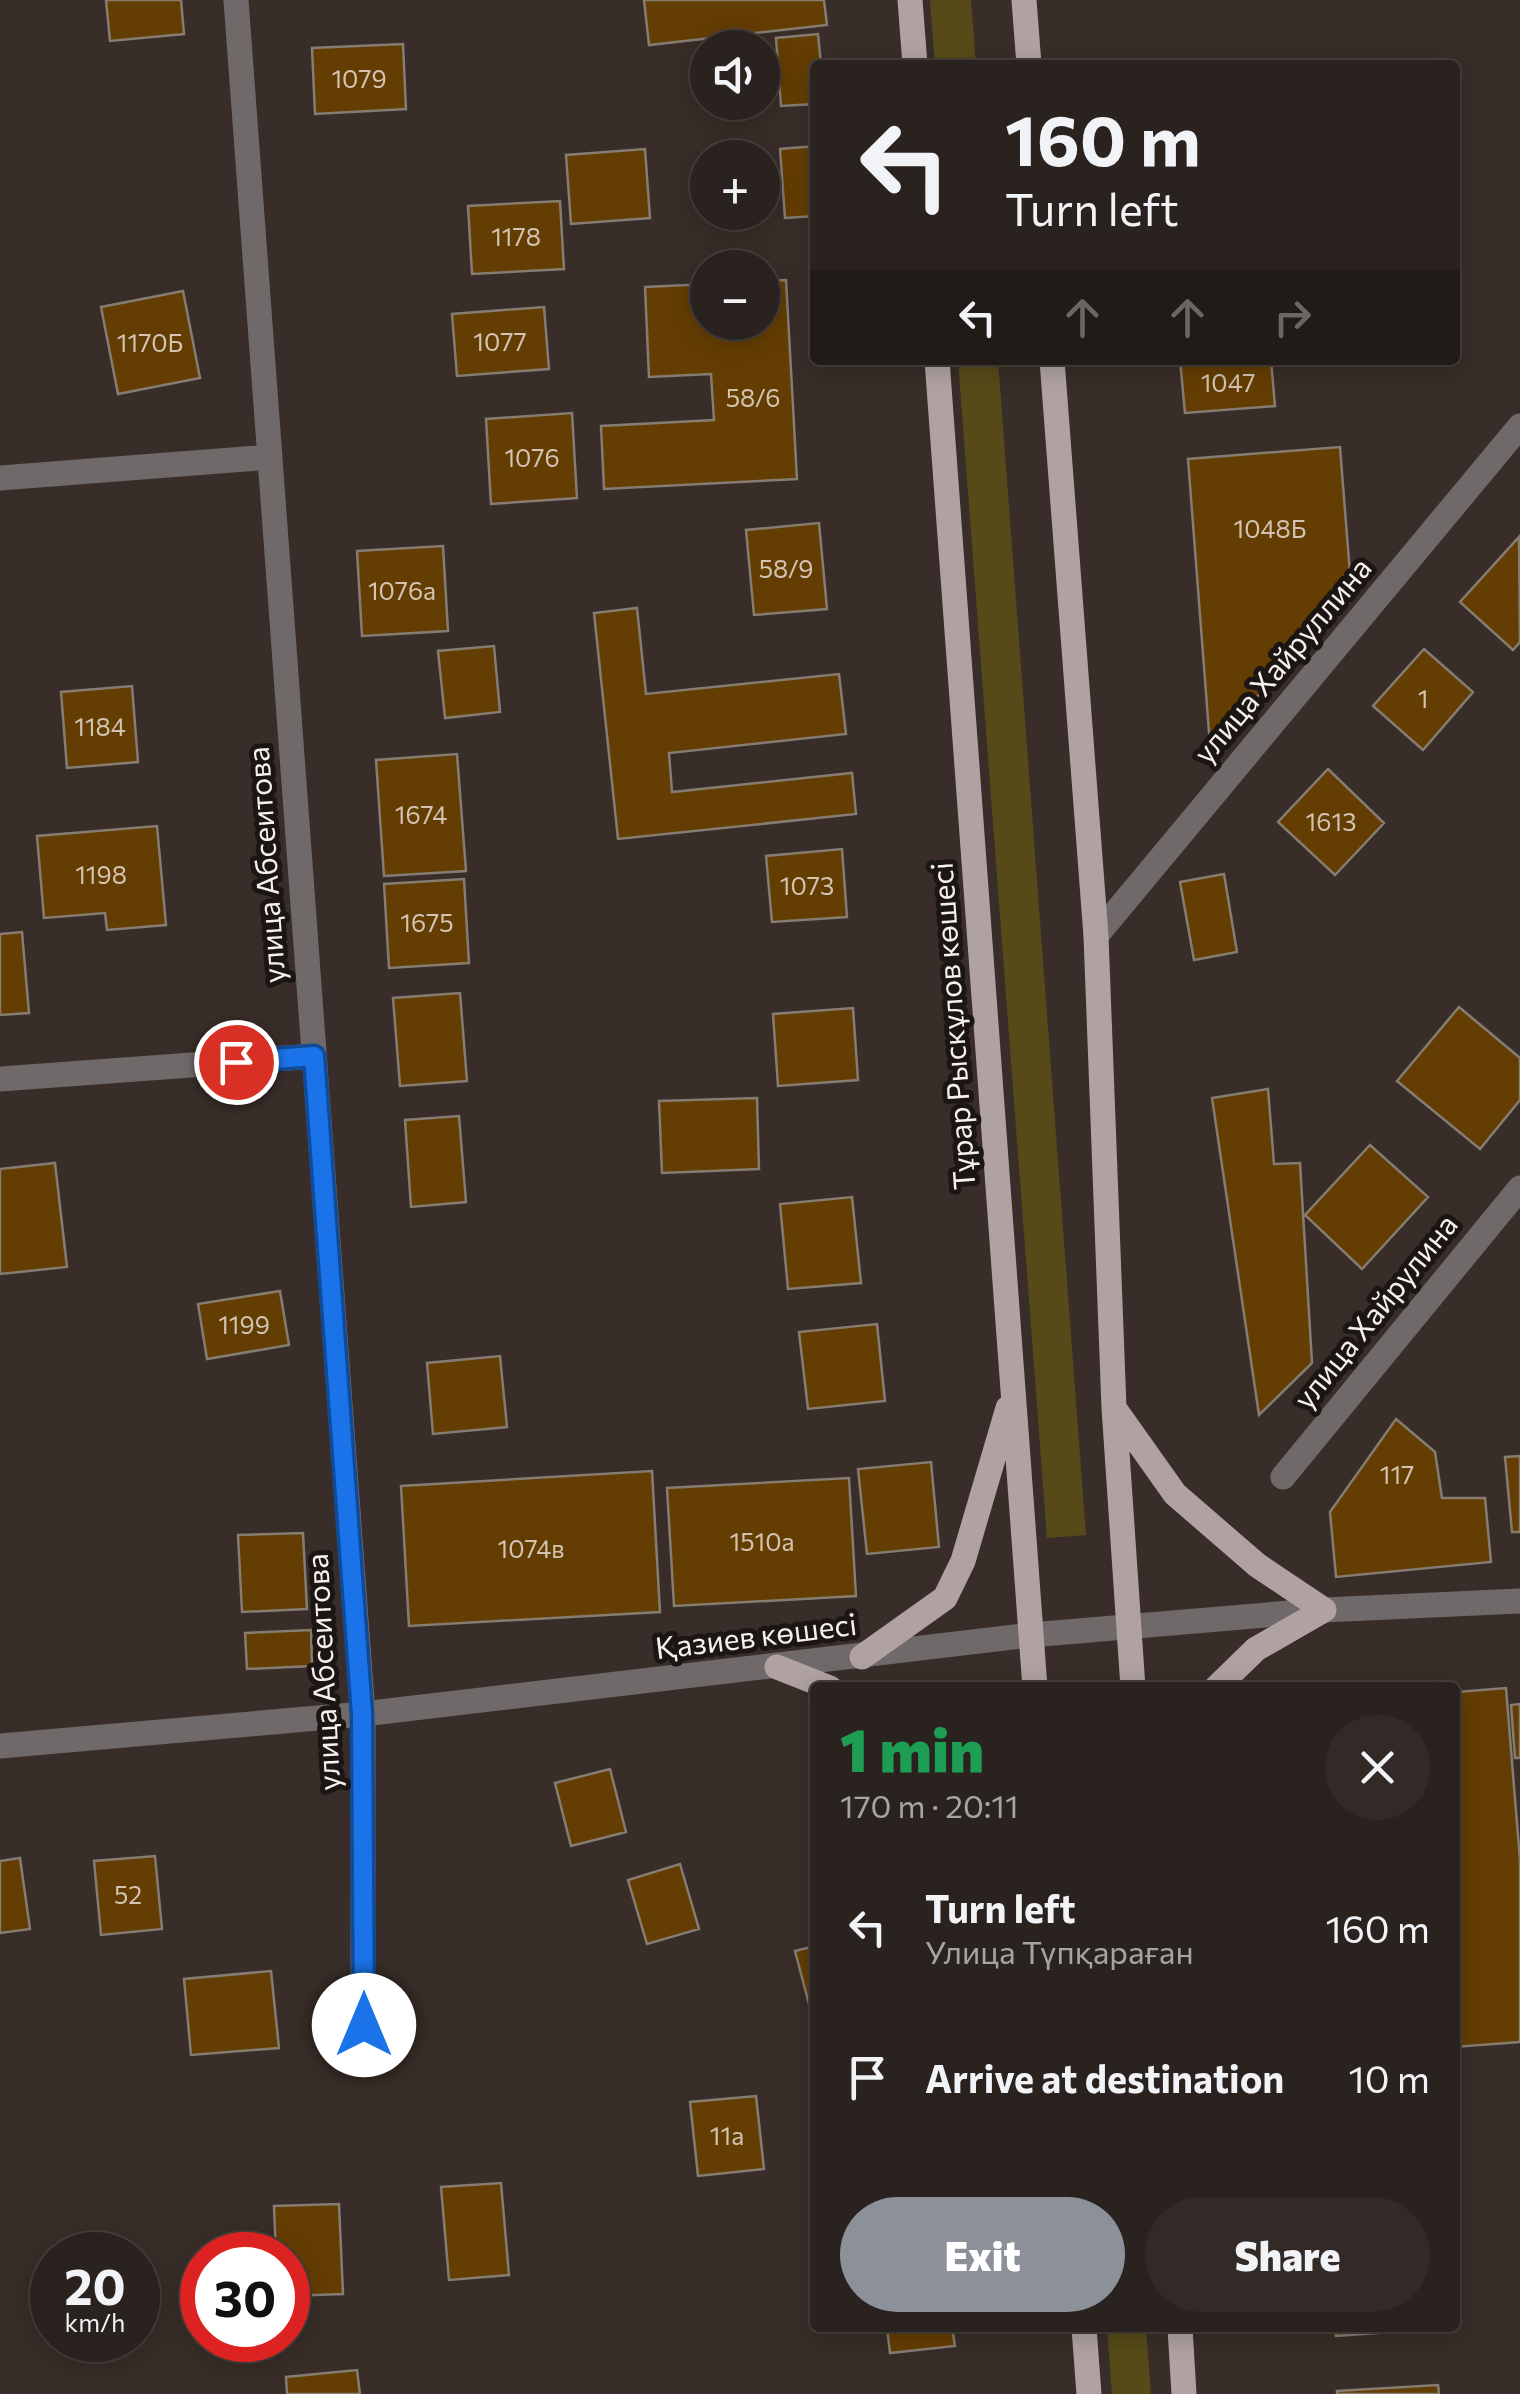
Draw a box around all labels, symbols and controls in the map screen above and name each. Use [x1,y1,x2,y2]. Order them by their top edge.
map controls [690,30,780,340]
button: sound [690,30,780,120]
house number: 1079 [331,63,387,93]
text: 160 m [1005,95,1201,180]
icon: left [840,100,970,230]
button: + [690,140,780,230]
text: Turn left [1005,180,1179,235]
house number: 1178 [491,221,541,251]
button: − [690,250,780,340]
icon: left [950,290,1005,345]
icon: ahead [1055,290,1110,345]
icon: ahead [1160,290,1215,345]
icon: right [1265,290,1320,345]
house number: 1077 [473,326,527,356]
house number: 1170Б [117,327,183,357]
house number: 1047 [1201,367,1255,397]
house number: 58/6 [726,382,780,412]
house number: 1076 [504,442,560,472]
house number: 1048Б [1234,513,1306,543]
street label: улица Хайруллина [1184,549,1378,770]
house number: 58/9 [759,553,813,583]
house number: 1076а [368,575,436,605]
house number: 1 [1418,683,1428,713]
house number: 1184 [74,711,126,741]
street label: улица Абсеитова [238,746,291,985]
house number: 1674 [395,799,447,829]
house number: 1613 [1306,806,1356,836]
house number: 1198 [75,859,127,889]
street label: Тұрар Рыскұлов көшесі [922,861,981,1191]
house number: 1073 [780,870,834,900]
house number: 1675 [400,907,454,937]
pin [194,1020,279,1105]
icon: arrive [209,1035,264,1090]
street label: улица Хайрулина [1284,1206,1464,1415]
house number: 1199 [218,1309,270,1339]
house number: 117 [1380,1459,1414,1489]
house number: 1510а [729,1526,795,1556]
house number: 1074в [498,1533,564,1563]
street label: улица Абсеитова [297,1553,346,1792]
street label: Қазиев көшесі [653,1604,859,1665]
text: 1 min [840,1711,984,1784]
button: close [1325,1715,1430,1820]
text: 170 m · 20:11 [840,1785,1019,1825]
house number: 52 [114,1879,142,1909]
text: Turn left [925,1884,1076,1931]
icon: left [840,1900,895,1955]
text: 160 m [1325,1904,1430,1951]
text: Улица Түпқараған [925,1931,1194,1971]
position arrow [312,1973,416,2077]
icon: arrive [840,2050,895,2105]
text: Arrive at destination [925,2054,1284,2101]
text: 10 m [1349,2054,1430,2101]
house number: 11а [710,2120,744,2150]
button: Exit [840,2197,1125,2312]
button: Share [1145,2197,1430,2312]
speed limit sign: 30 [180,2232,310,2362]
text: 20 [64,2254,126,2315]
text: km/h [65,2307,125,2337]

